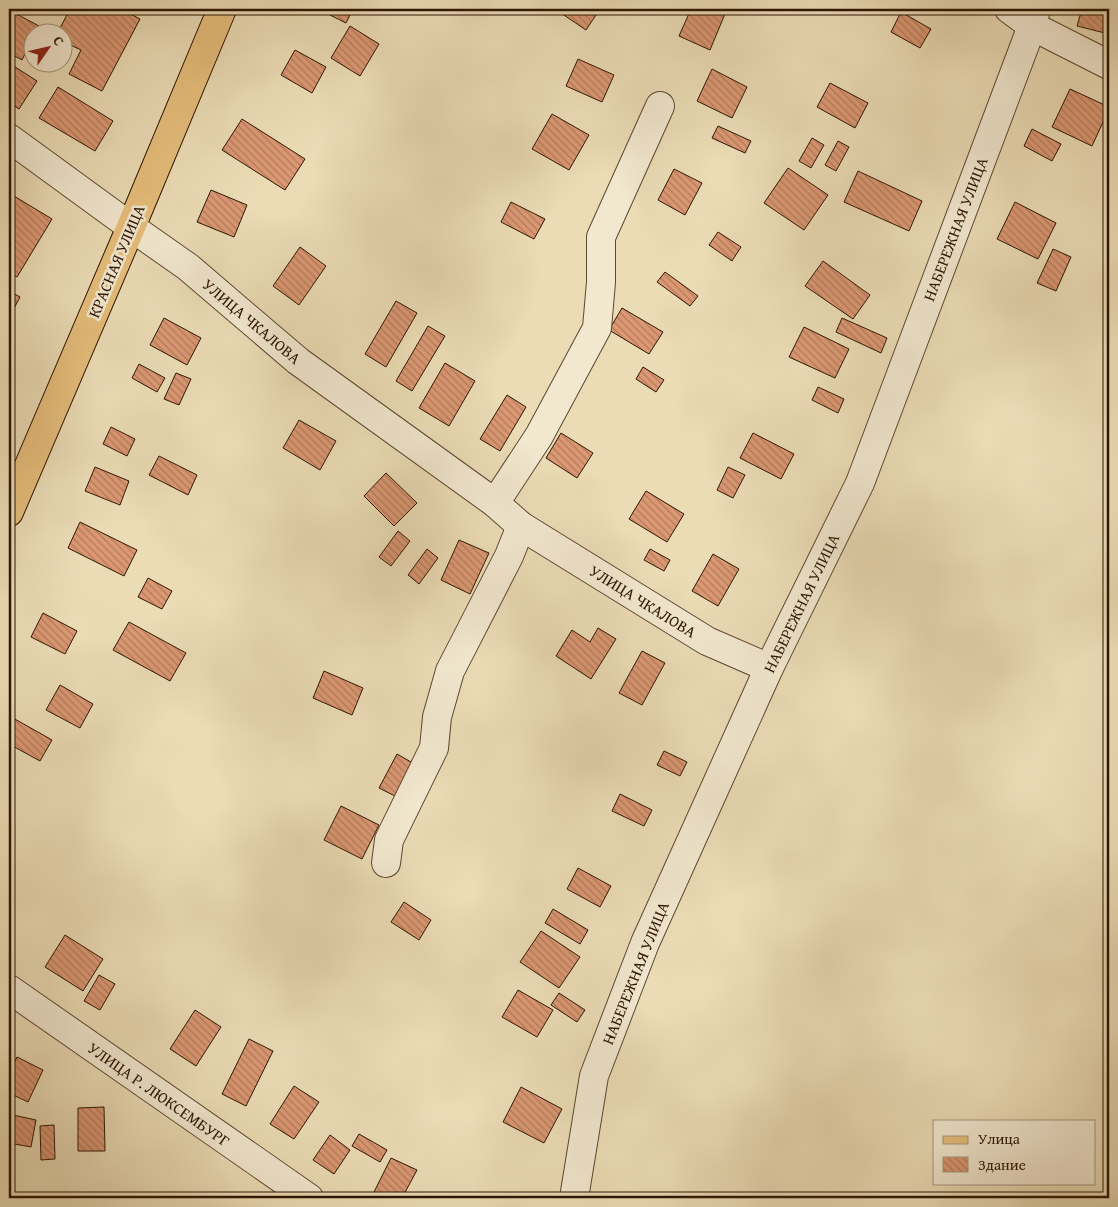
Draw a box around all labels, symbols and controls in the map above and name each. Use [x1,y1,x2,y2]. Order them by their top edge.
north arrow [22,22,72,72]
text: С [48,32,69,50]
street label: НАБЕРЕЖНАЯ УЛИЦА [916,153,994,304]
street label: КРАСНАЯ УЛИЦА [81,200,151,321]
street label: УЛИЦА ЧКАЛОВА [197,273,307,370]
street label: НАБЕРЕЖНАЯ УЛИЦА [757,529,845,677]
street label: УЛИЦА ЧКАЛОВА [585,558,701,644]
street label: НАБЕРЕЖНАЯ УЛИЦА [595,898,675,1048]
street label: УЛИЦА Р. ЛЮКСЕМБУРГ [83,1036,235,1152]
legend [933,1120,1096,1184]
text: Улица [978,1128,1021,1149]
text: Здание [978,1154,1026,1175]

